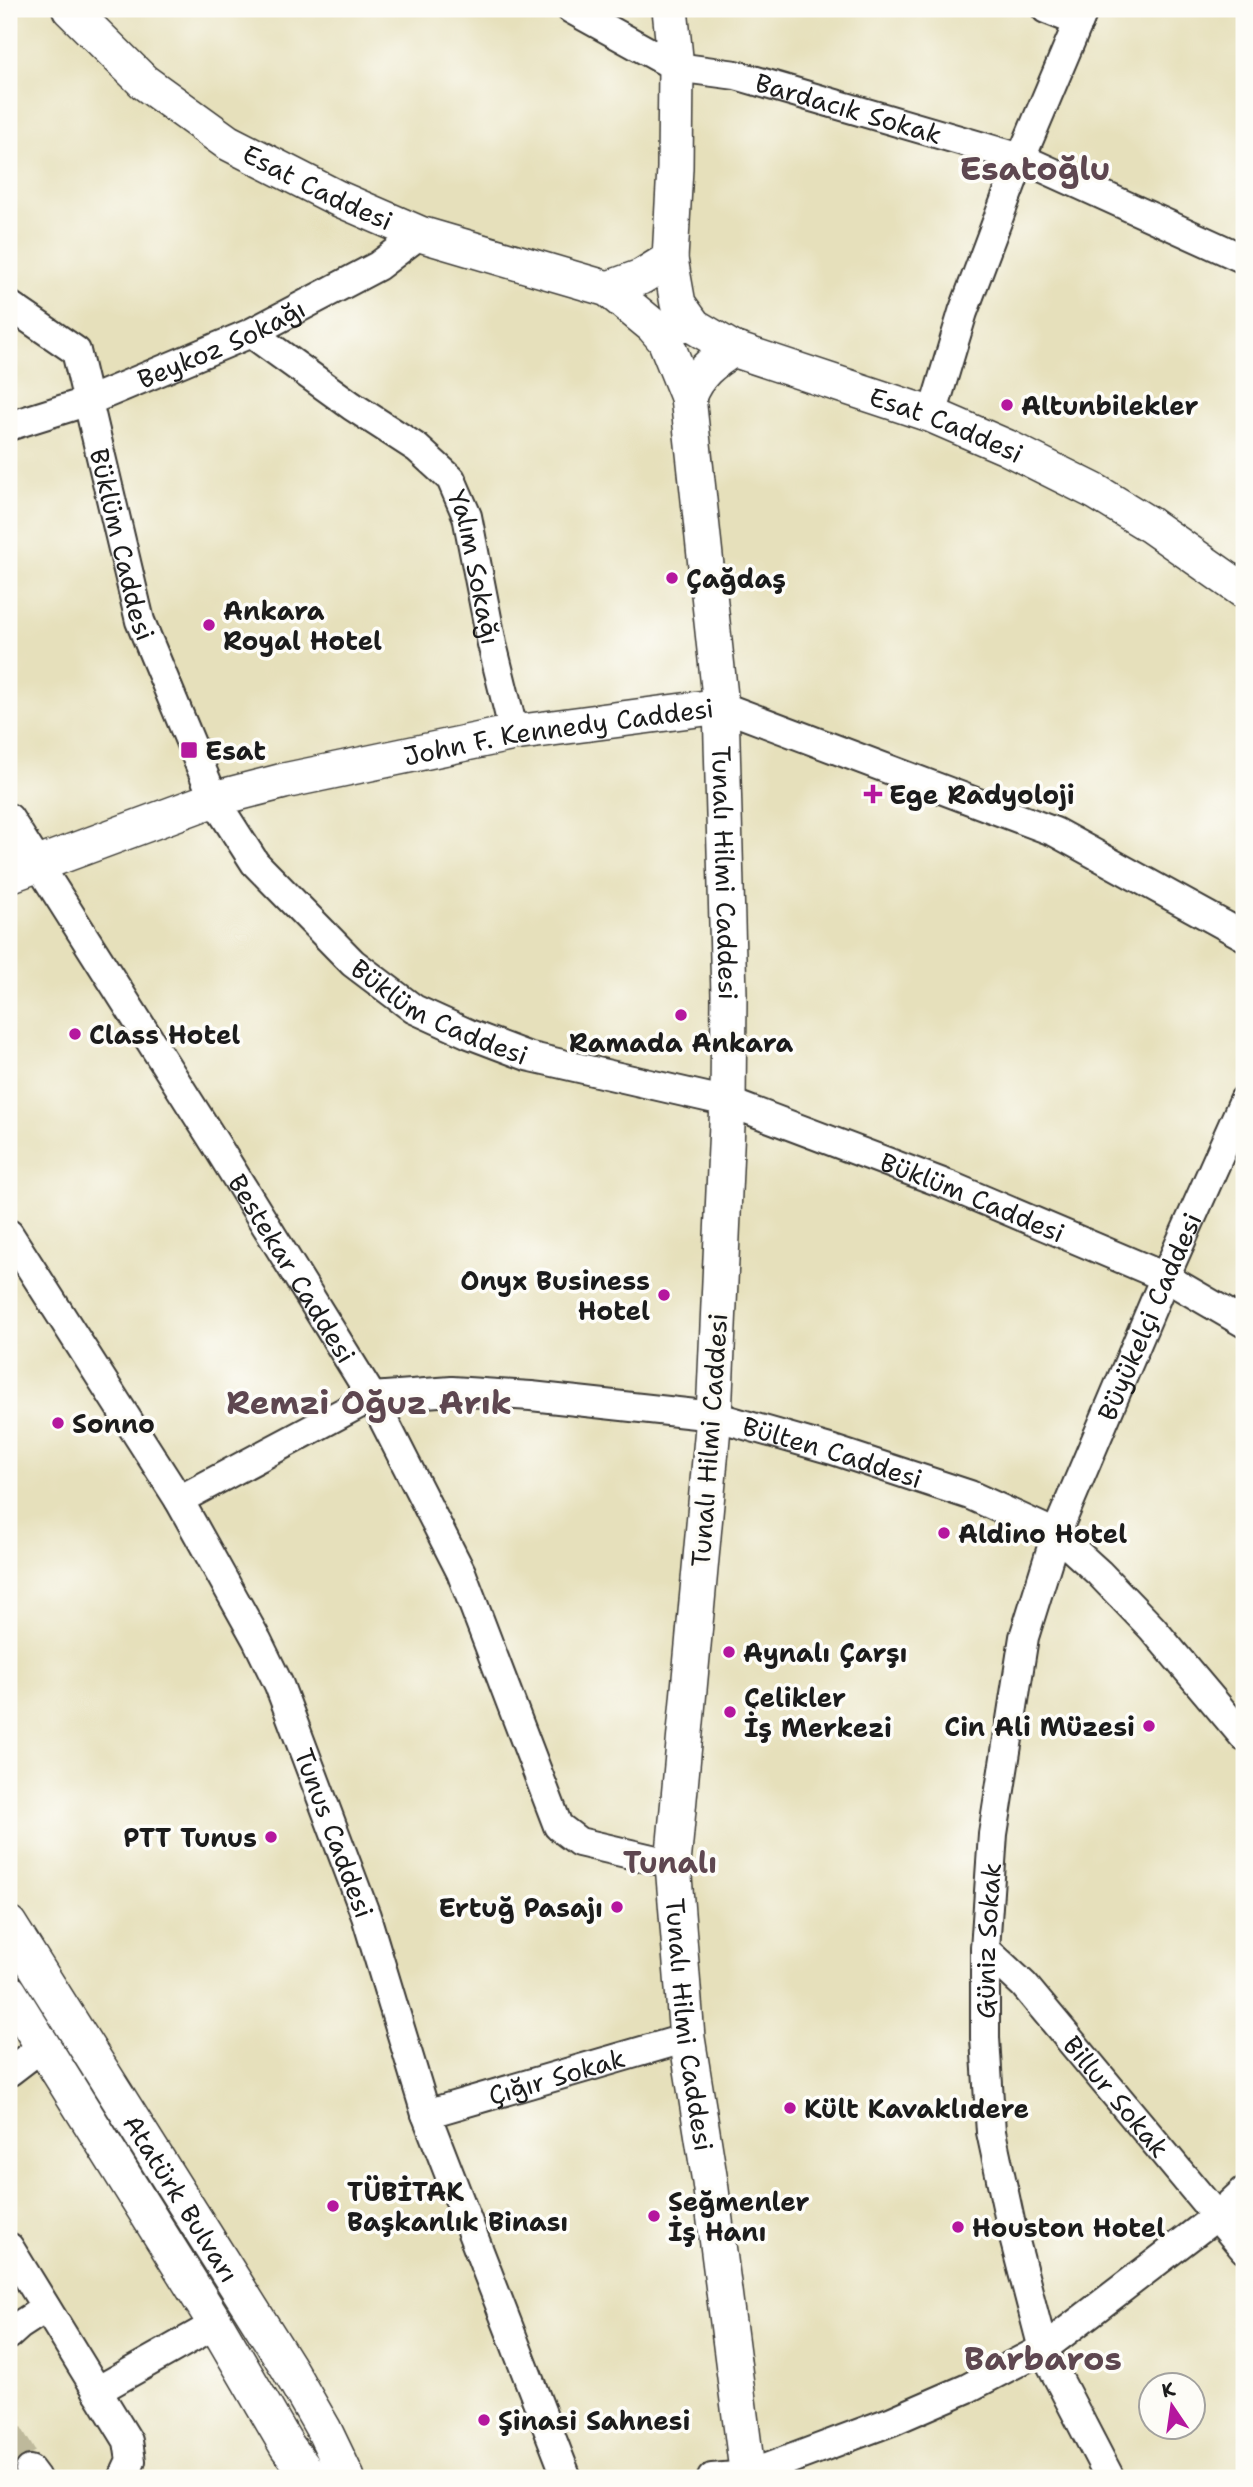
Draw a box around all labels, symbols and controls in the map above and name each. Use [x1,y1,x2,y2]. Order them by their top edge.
street label: Bardacık Sokak [751,64,946,152]
street label: Esat Caddesi [237,136,399,238]
district label: Esatoğlu [959,146,1111,191]
street label: Beykoz Sokağı [132,290,311,396]
street label: Esat Caddesi [865,378,1029,470]
place label: Altunbilekler [1021,388,1198,423]
marker: Altunbilekler [999,397,1015,413]
street label: Büklüm Caddesi [82,445,164,646]
street label: Yalım Sokağı [440,484,509,647]
place label: Çağdaş [686,561,786,596]
marker: Çağdaş [664,570,680,586]
place label: Ankara Royal Hotel [223,593,382,658]
marker: Ankara Royal Hotel [201,617,217,633]
street label: John F. Kennedy Caddesi [400,690,716,773]
place label: Esat [205,733,266,768]
marker: Esat [179,740,199,760]
street label: Tunalı Hilmi Caddesi [705,745,747,1000]
place label: Ege Radyoloji [889,777,1075,812]
marker: Ege Radyoloji [863,784,883,804]
street label: Büklüm Caddesi [344,950,533,1072]
marker: Ramada Ankara [673,1007,689,1023]
place label: Class Hotel [89,1017,240,1052]
place label: Ramada Ankara [569,1025,793,1060]
marker: Class Hotel [67,1026,83,1042]
street label: Büklüm Caddesi [875,1144,1070,1250]
street label: Bestekar Caddesi [221,1167,364,1369]
street label: Büyükelçi Caddesi [1089,1207,1209,1426]
place label: Onyx Business Hotel [460,1263,650,1328]
marker: Onyx Business Hotel [656,1287,672,1303]
street label: Tunalı Hilmi Caddesi [683,1312,735,1568]
district label: Remzi Oğuz Arık [226,1380,512,1425]
place label: Sonno [72,1406,155,1441]
street label: Bülten Caddesi [739,1408,927,1496]
marker: Sonno [50,1415,66,1431]
place label: Aldino Hotel [958,1516,1127,1551]
marker: Aldino Hotel [936,1525,952,1541]
place label: Aynalı Çarşı [743,1635,907,1670]
marker: Aynalı Çarşı [721,1644,737,1660]
place label: Çelikler İş Merkezi [744,1680,892,1745]
marker: Çelikler İş Merkezi [722,1704,738,1720]
place label: Cin Ali Müzesi [944,1709,1135,1744]
marker: Cin Ali Müzesi [1141,1718,1157,1734]
street label: Tunus Caddesi [287,1743,383,1922]
place label: PTT Tunus [123,1820,257,1855]
marker: PTT Tunus [263,1829,279,1845]
district label: Tunalı [623,1842,717,1883]
street label: Güniz Sokak [968,1862,1008,2019]
place label: Ertuğ Pasajı [438,1890,603,1925]
street label: Tunalı Hilmi Caddesi [658,1897,722,2154]
marker: Ertuğ Pasajı [609,1899,625,1915]
street label: Billur Sokak [1056,2028,1178,2165]
street label: Çığır Sokak [484,2039,629,2112]
place label: Kült Kavaklıdere [804,2091,1029,2126]
marker: Kült Kavaklıdere [782,2100,798,2116]
street label: Atatürk Bulvarı [116,2108,247,2289]
place label: TÜBİTAK Başkanlık Binası [347,2174,568,2239]
place label: Seğmenler İş Hanı [668,2184,809,2249]
marker: TÜBİTAK Başkanlık Binası [325,2198,341,2214]
marker: Seğmenler İş Hanı [646,2208,662,2224]
place label: Houston Hotel [972,2210,1165,2245]
marker: Houston Hotel [950,2219,966,2235]
district label: Barbaros [964,2336,1122,2381]
north arrow [1138,2372,1208,2442]
text: K [1159,2376,1177,2404]
place label: Şinasi Sahnesi [498,2403,690,2438]
marker: Şinasi Sahnesi [476,2412,492,2428]

